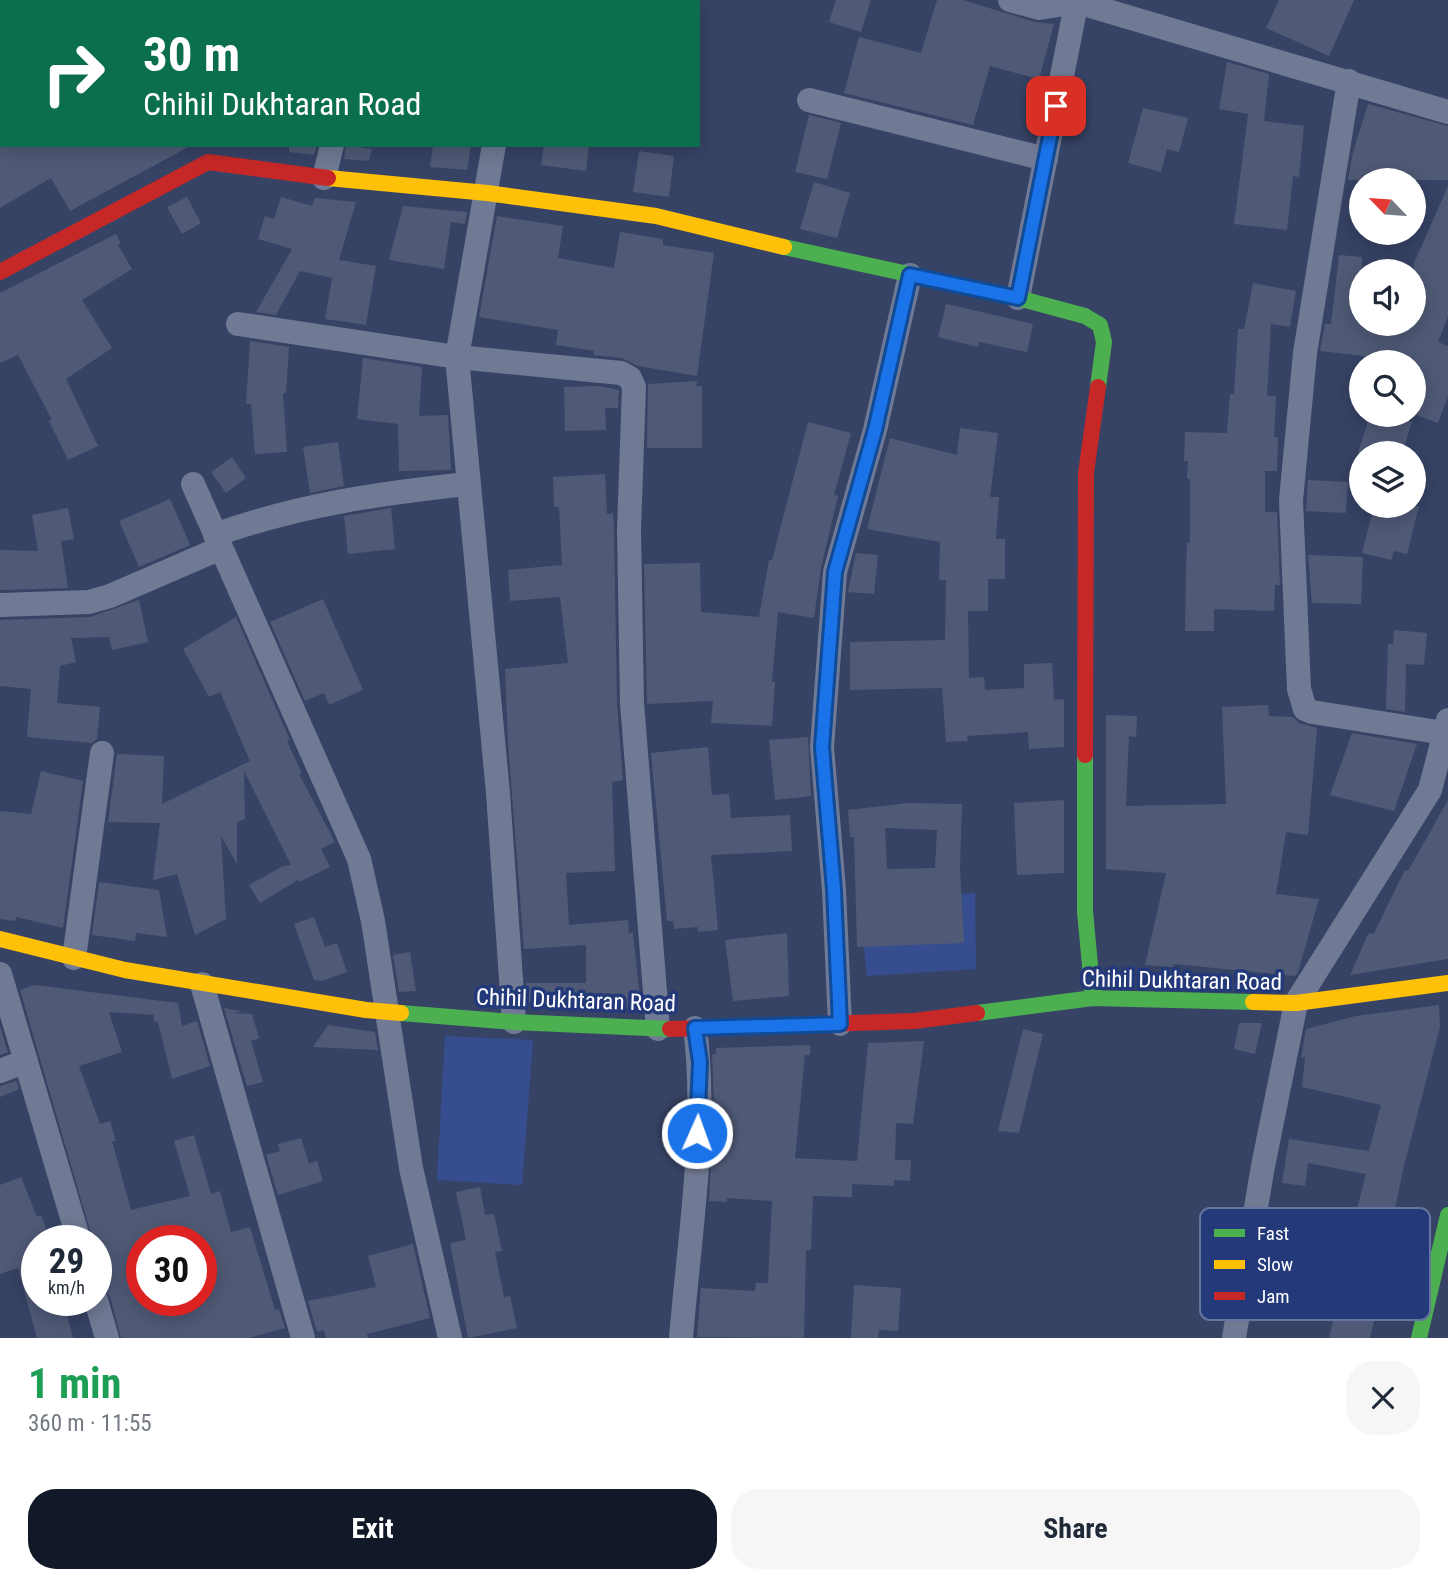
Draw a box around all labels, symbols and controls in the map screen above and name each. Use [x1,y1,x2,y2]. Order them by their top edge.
text: 30 m [143,26,240,83]
icon: right [28,28,119,119]
pin [1026,76,1086,136]
text: Chihil Dukhtaran Road [143,85,421,123]
icon: arrive [1037,87,1075,125]
north arrow [1349,168,1426,245]
map controls [1349,168,1426,518]
button: sound [1349,259,1426,336]
button: search [1349,350,1426,427]
button: layers [1349,441,1426,518]
street label: Chihil Dukhtaran Road [1082,965,1282,996]
street label: Chihil Dukhtaran Road [476,984,676,1017]
position arrow [660,1096,734,1170]
legend [1200,1208,1430,1320]
text: Fast [1257,1222,1289,1245]
speed limit sign: 30 [126,1225,217,1316]
text: 29 [49,1241,84,1282]
text: Slow [1257,1253,1293,1276]
text: km/h [48,1277,85,1298]
text: Jam [1257,1285,1290,1308]
text: 1 min [28,1359,121,1408]
button: close [1346,1361,1420,1435]
text: 360 m · 11:55 [28,1410,152,1437]
button: Exit [28,1489,717,1569]
button: Share [731,1489,1420,1569]

